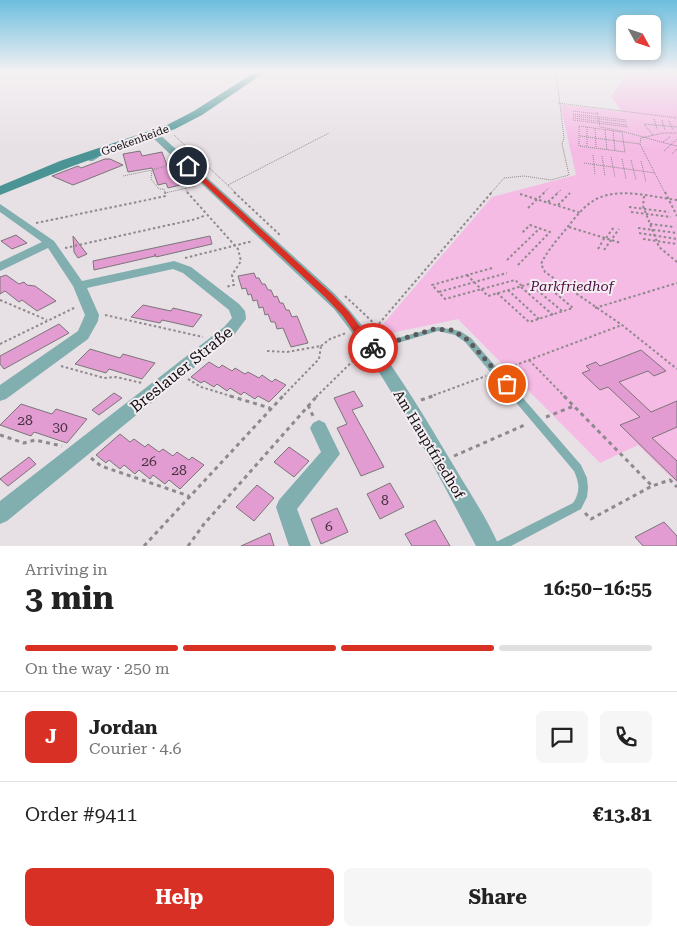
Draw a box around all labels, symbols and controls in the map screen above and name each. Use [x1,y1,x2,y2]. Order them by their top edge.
north arrow [616,15,661,60]
map controls [616,15,661,60]
street label: Goekenheide [100,122,171,159]
pin [167,145,209,187]
icon: home [174,152,202,180]
park label: Parkfriedhof [529,278,616,294]
street label: Breslauer Straße [126,322,236,416]
courier [348,323,398,373]
icon: bike [359,334,387,362]
pin [486,363,528,405]
icon: bag [493,370,521,398]
street label: Am Hauptfriedhof [390,387,468,502]
house number: 28 [17,412,33,428]
house number: 30 [52,419,68,435]
house number: 26 [141,453,157,469]
house number: 28 [171,462,187,478]
house number: 8 [381,492,389,508]
house number: 6 [325,518,333,534]
text: Arriving in [25,560,108,579]
text: 16:50–16:55 [543,577,652,600]
text: 3 min [25,579,114,617]
text: On the way · 250 m [25,659,170,678]
button: chat [536,711,588,763]
button: phone [600,711,652,763]
text: Jordan [89,716,158,739]
text: J [45,725,57,748]
text: Courier · 4.6 [89,739,182,758]
text: Order #9411 [25,803,137,826]
text: €13.81 [593,803,652,826]
button: Help [25,868,334,926]
button: Share [344,868,652,926]

